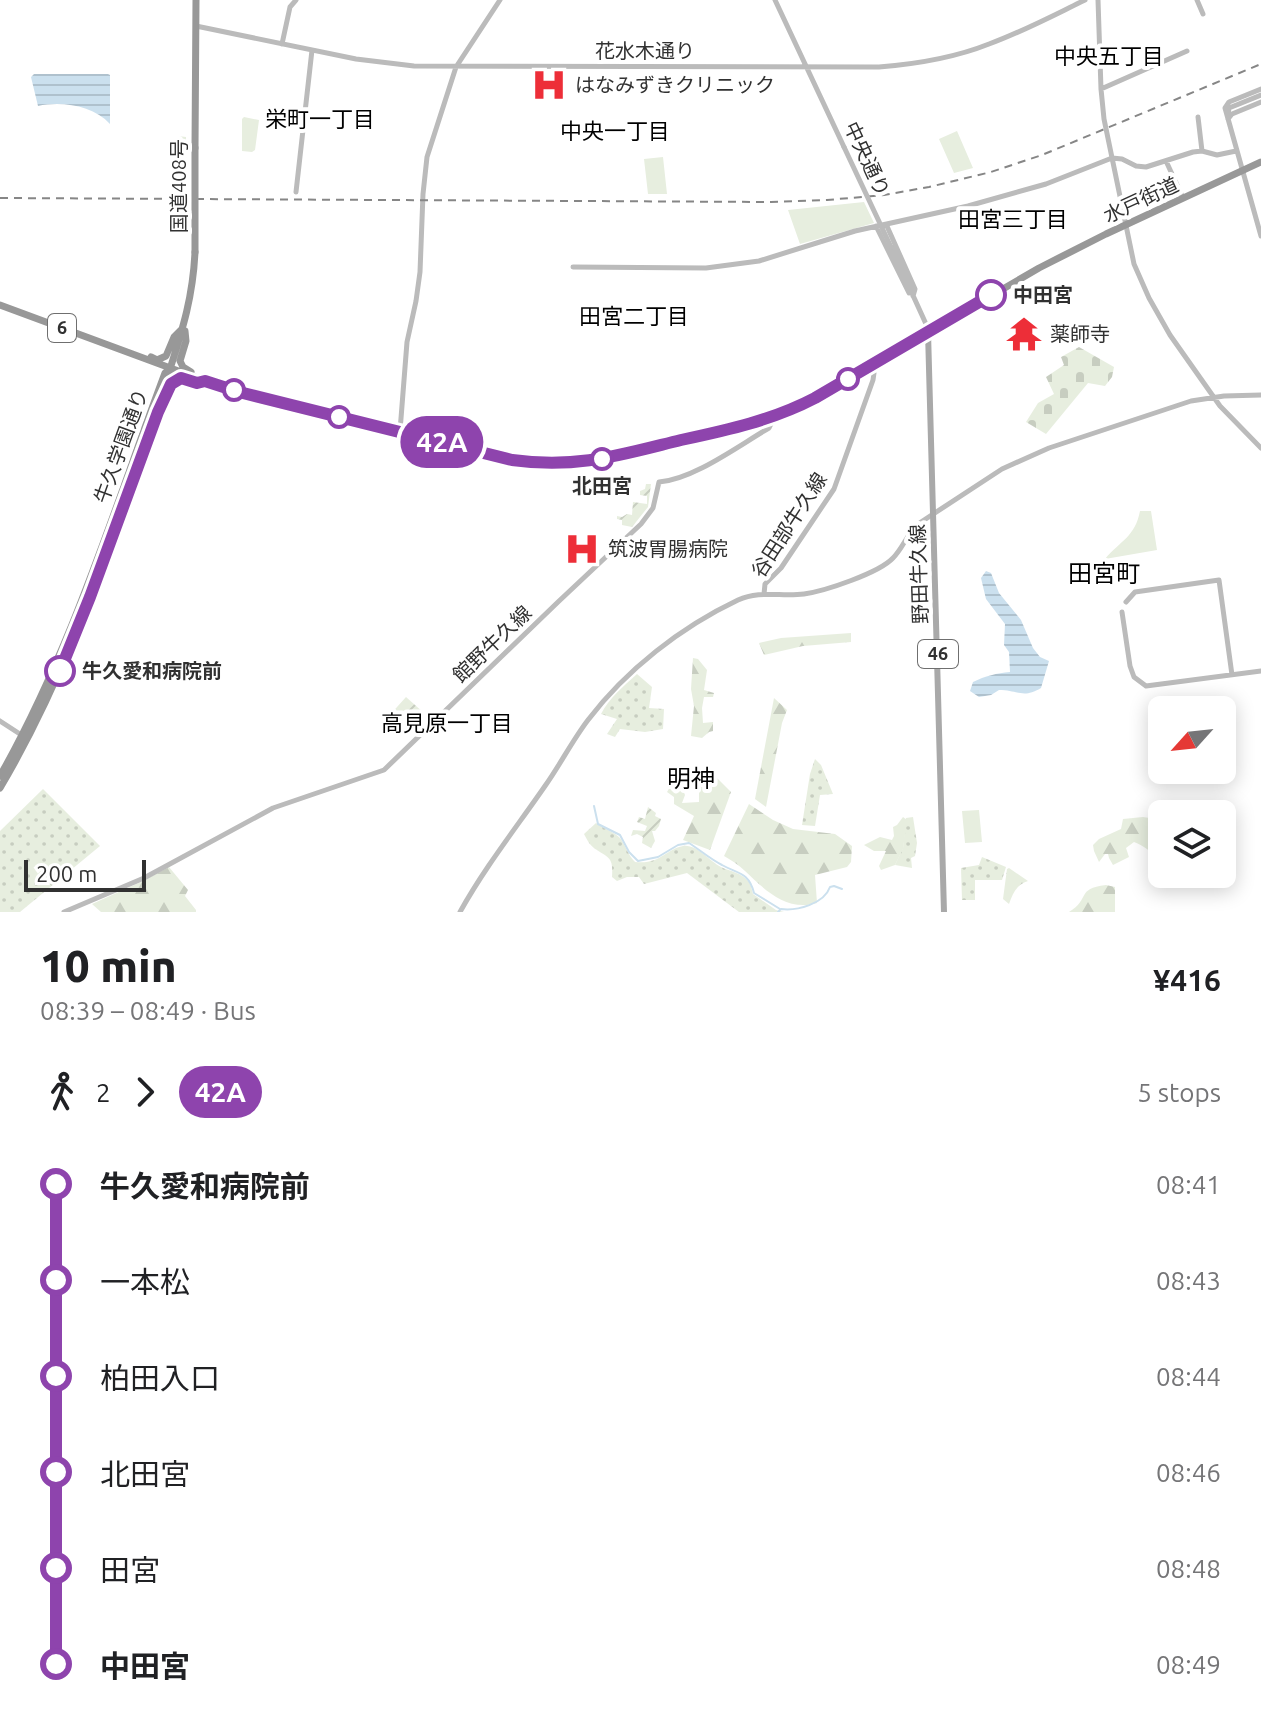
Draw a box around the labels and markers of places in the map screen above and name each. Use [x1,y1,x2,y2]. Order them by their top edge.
hospital icon: はなみずきクリニック [530,66,568,104]
place label: はなみずきクリニック [575,73,775,96]
marker: 中田宮 [976,280,1006,310]
place label: 中田宮 [1013,283,1073,306]
temple icon: 薬師寺 [1005,315,1043,353]
place label: 薬師寺 [1050,322,1110,345]
unlabelled marker [837,368,859,390]
unlabelled marker [223,379,245,401]
unlabelled marker [328,406,350,428]
marker: 北田宮 [591,448,613,470]
place label: 北田宮 [572,474,632,497]
hospital icon: 筑波胃腸病院 [563,530,601,568]
place label: 筑波胃腸病院 [608,537,728,560]
marker: 牛久愛和病院前 [45,656,75,686]
place label: 牛久愛和病院前 [82,659,222,682]

